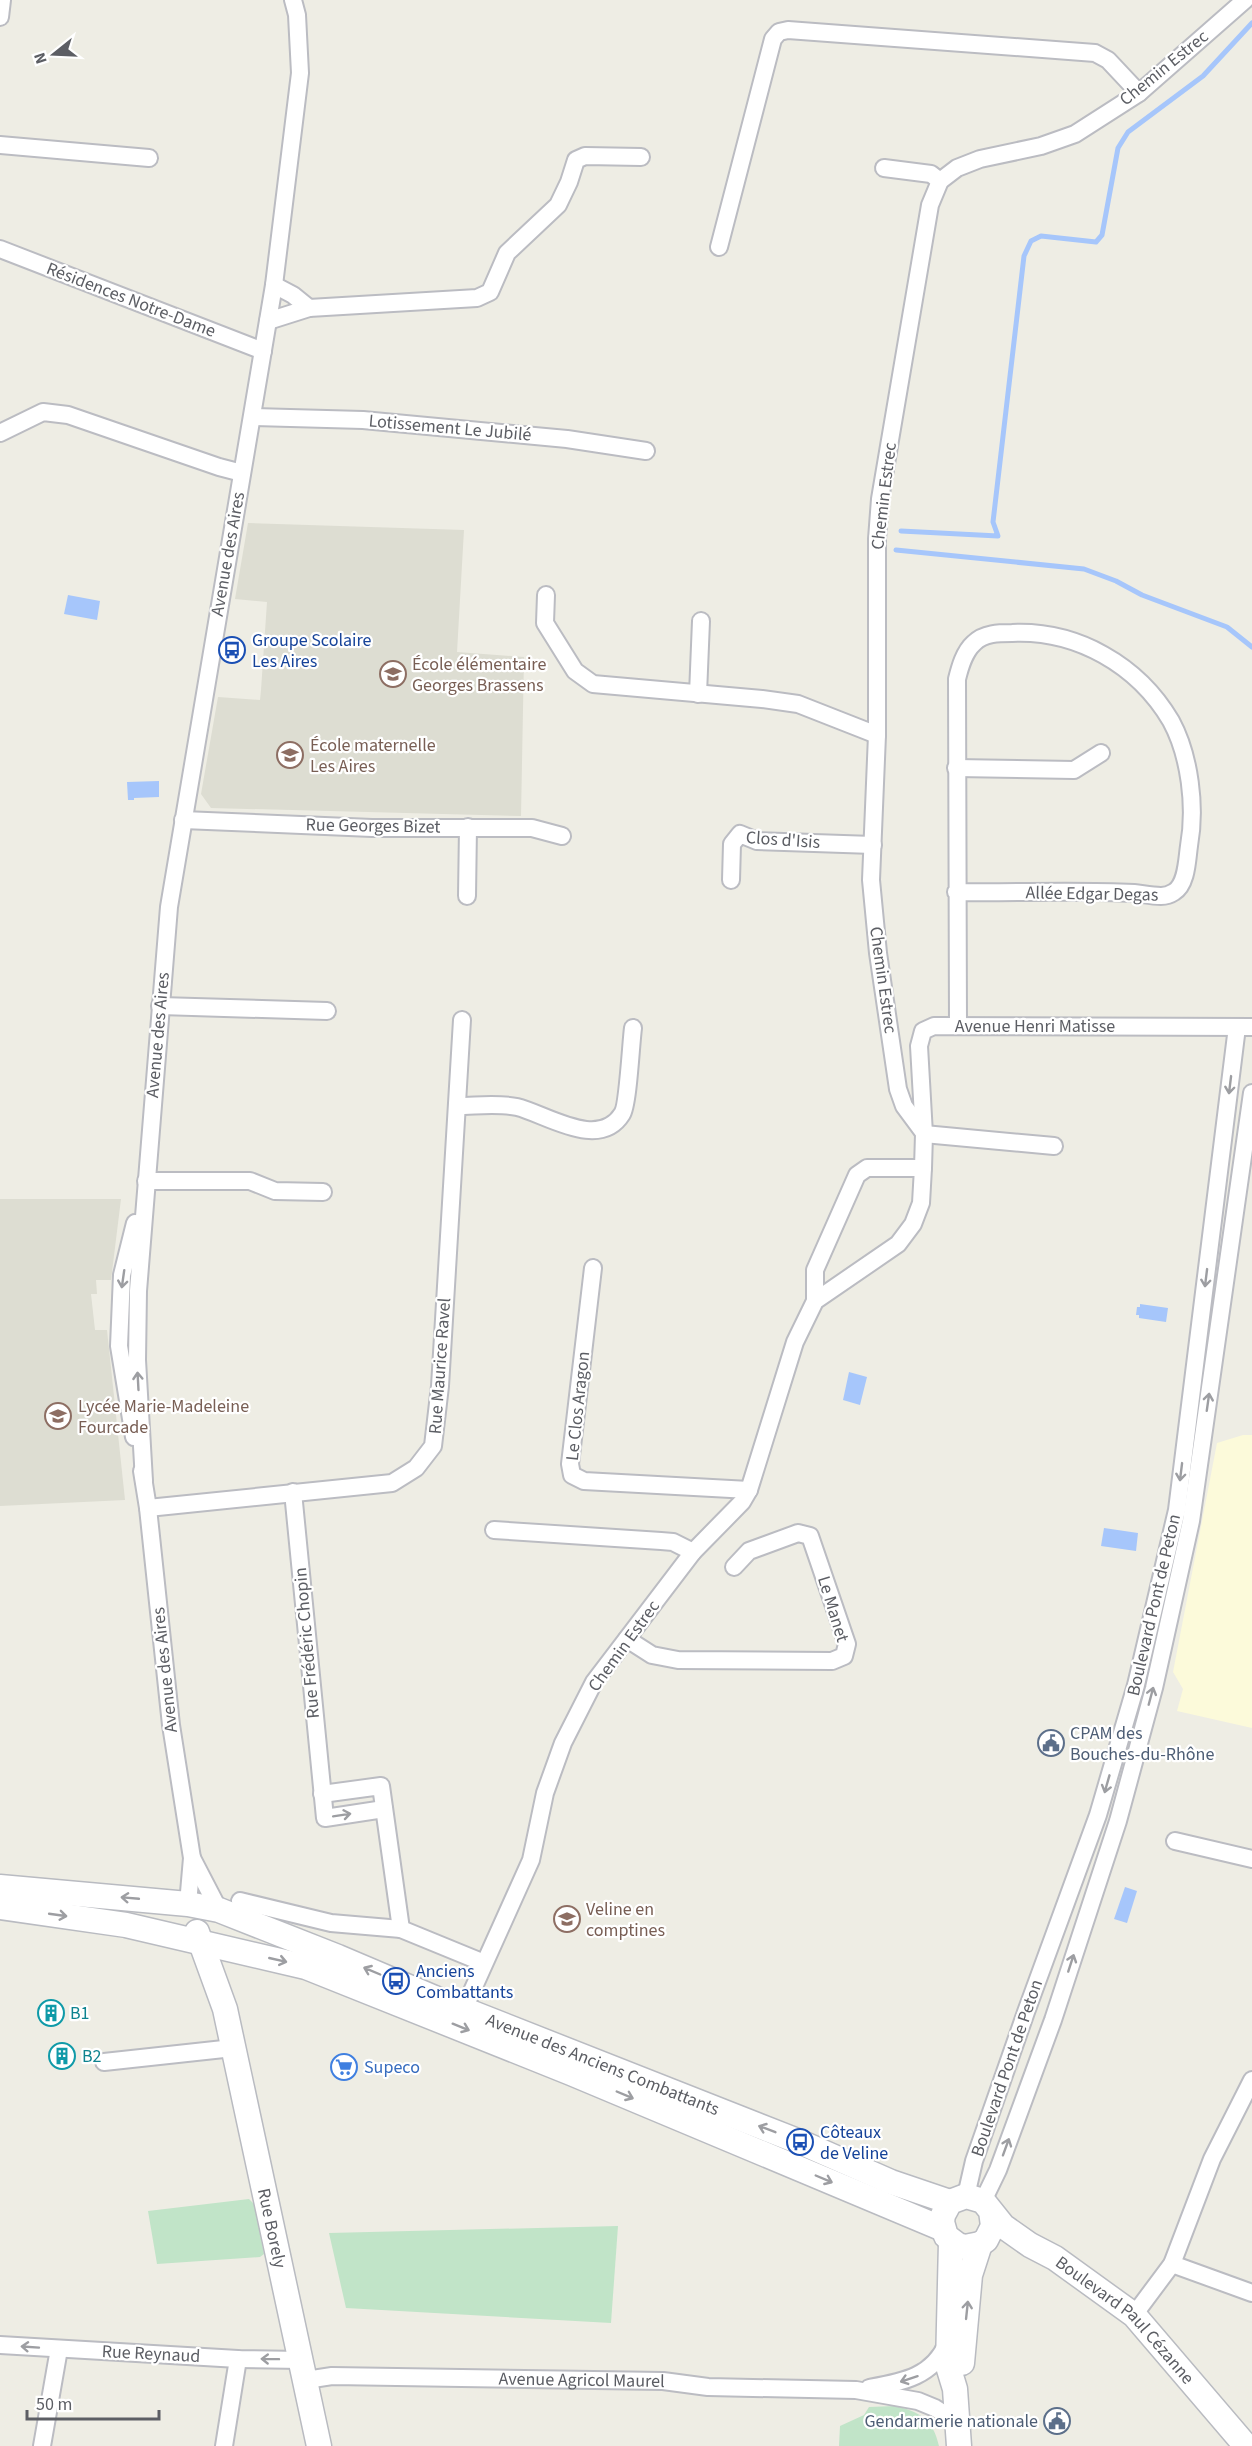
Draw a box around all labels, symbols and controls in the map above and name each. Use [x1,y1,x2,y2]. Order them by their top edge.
north arrow [24,24,84,84]
street label: Chemin Estrec [1114,24,1214,112]
text: N [29,50,53,67]
street label: Résidences Notre-Dame [43,256,219,344]
street label: Lotissement Le Jubilé [368,408,532,448]
street label: Chemin Estrec [865,441,903,551]
street label: Avenue des Aires [205,490,251,618]
place label: Groupe Scolaire Les Aires [252,628,372,674]
bus stop icon: Groupe Scolaire Les Aires [217,635,247,665]
place label: École élémentaire Georges Brassens [412,652,546,698]
school or university icon: École élémentaire Georges Brassens [378,659,408,689]
place label: École maternelle Les Aires [310,733,436,779]
school or university icon: École maternelle Les Aires [275,740,305,770]
street label: Rue Georges Bizet [305,812,441,840]
street label: Clos d'Isis [745,825,821,855]
street label: Allée Edgar Degas [1025,880,1159,908]
street label: Chemin Estrec [863,925,903,1035]
street label: Avenue des Aires [140,971,176,1099]
street label: Avenue Henri Matisse [955,1014,1115,1039]
one-way arrow [1224,1074,1235,1094]
one-way arrow [117,1268,128,1288]
one-way arrow [1200,1268,1211,1288]
street label: Rue Maurice Ravel [423,1297,457,1435]
street label: Le Clos Aragon [560,1350,596,1462]
one-way arrow [133,1371,144,1391]
one-way arrow [1203,1392,1214,1412]
place label: Lycée Marie-Madeleine Fourcade [78,1394,249,1440]
school or university icon: Lycée Marie-Madeleine Fourcade [43,1401,73,1431]
one-way arrow [1176,1461,1187,1481]
street label: Boulevard Pont de Peton [1121,1512,1187,1698]
street label: Rue Frédéric Chopin [288,1566,326,1720]
street label: Le Manet [811,1573,855,1645]
street label: Chemin Estrec [582,1595,666,1697]
street label: Avenue des Aires [146,1606,184,1734]
one-way arrow [1146,1687,1158,1706]
place label: CPAM des Bouches-du-Rhône [1070,1721,1214,1767]
public building icon: CPAM des Bouches-du-Rhône [1036,1728,1066,1758]
one-way arrow [1101,1774,1113,1793]
one-way arrow [332,1810,351,1821]
one-way arrow [120,1892,140,1903]
place label: Veline en comptines [586,1897,665,1943]
school or university icon: Veline en comptines [552,1904,582,1934]
one-way arrow [48,1910,67,1921]
one-way arrow [1067,1954,1078,1973]
one-way arrow [268,1955,287,1967]
place label: Anciens Combattants [416,1959,513,2005]
one-way arrow [363,1965,382,1976]
bus stop icon: Anciens Combattants [381,1966,411,1996]
street label: Boulevard Pont de Peton [965,1976,1049,2160]
building icon: B1 [36,1998,66,2028]
place label: B1 [70,2001,90,2026]
street label: Avenue des Anciens Combattants [482,2007,723,2122]
one-way arrow [451,2022,470,2033]
building icon: B2 [47,2041,77,2071]
place label: B2 [82,2044,102,2069]
supermarket icon: Supeco [329,2052,359,2082]
place label: Supeco [364,2055,420,2080]
one-way arrow [615,2090,634,2101]
place label: Côteaux de Veline [820,2120,888,2166]
one-way arrow [759,2123,777,2134]
bus stop icon: Côteaux de Veline [785,2127,815,2157]
one-way arrow [1002,2138,1013,2157]
one-way arrow [815,2174,833,2185]
street label: Rue Borely [251,2186,293,2271]
street label: Boulevard Paul Cézanne [1050,2250,1200,2389]
one-way arrow [962,2301,973,2321]
street label: Rue Reynaud [101,2339,201,2369]
one-way arrow [20,2341,40,2352]
one-way arrow [261,2353,281,2365]
street label: Avenue Agricol Maurel [498,2366,665,2394]
one-way arrow [900,2374,919,2385]
scale bar [27,2383,159,2421]
text: 50 m [36,2392,72,2417]
public building icon: Gendarmerie nationale [1042,2406,1072,2436]
place label: Gendarmerie nationale [864,2409,1038,2434]

